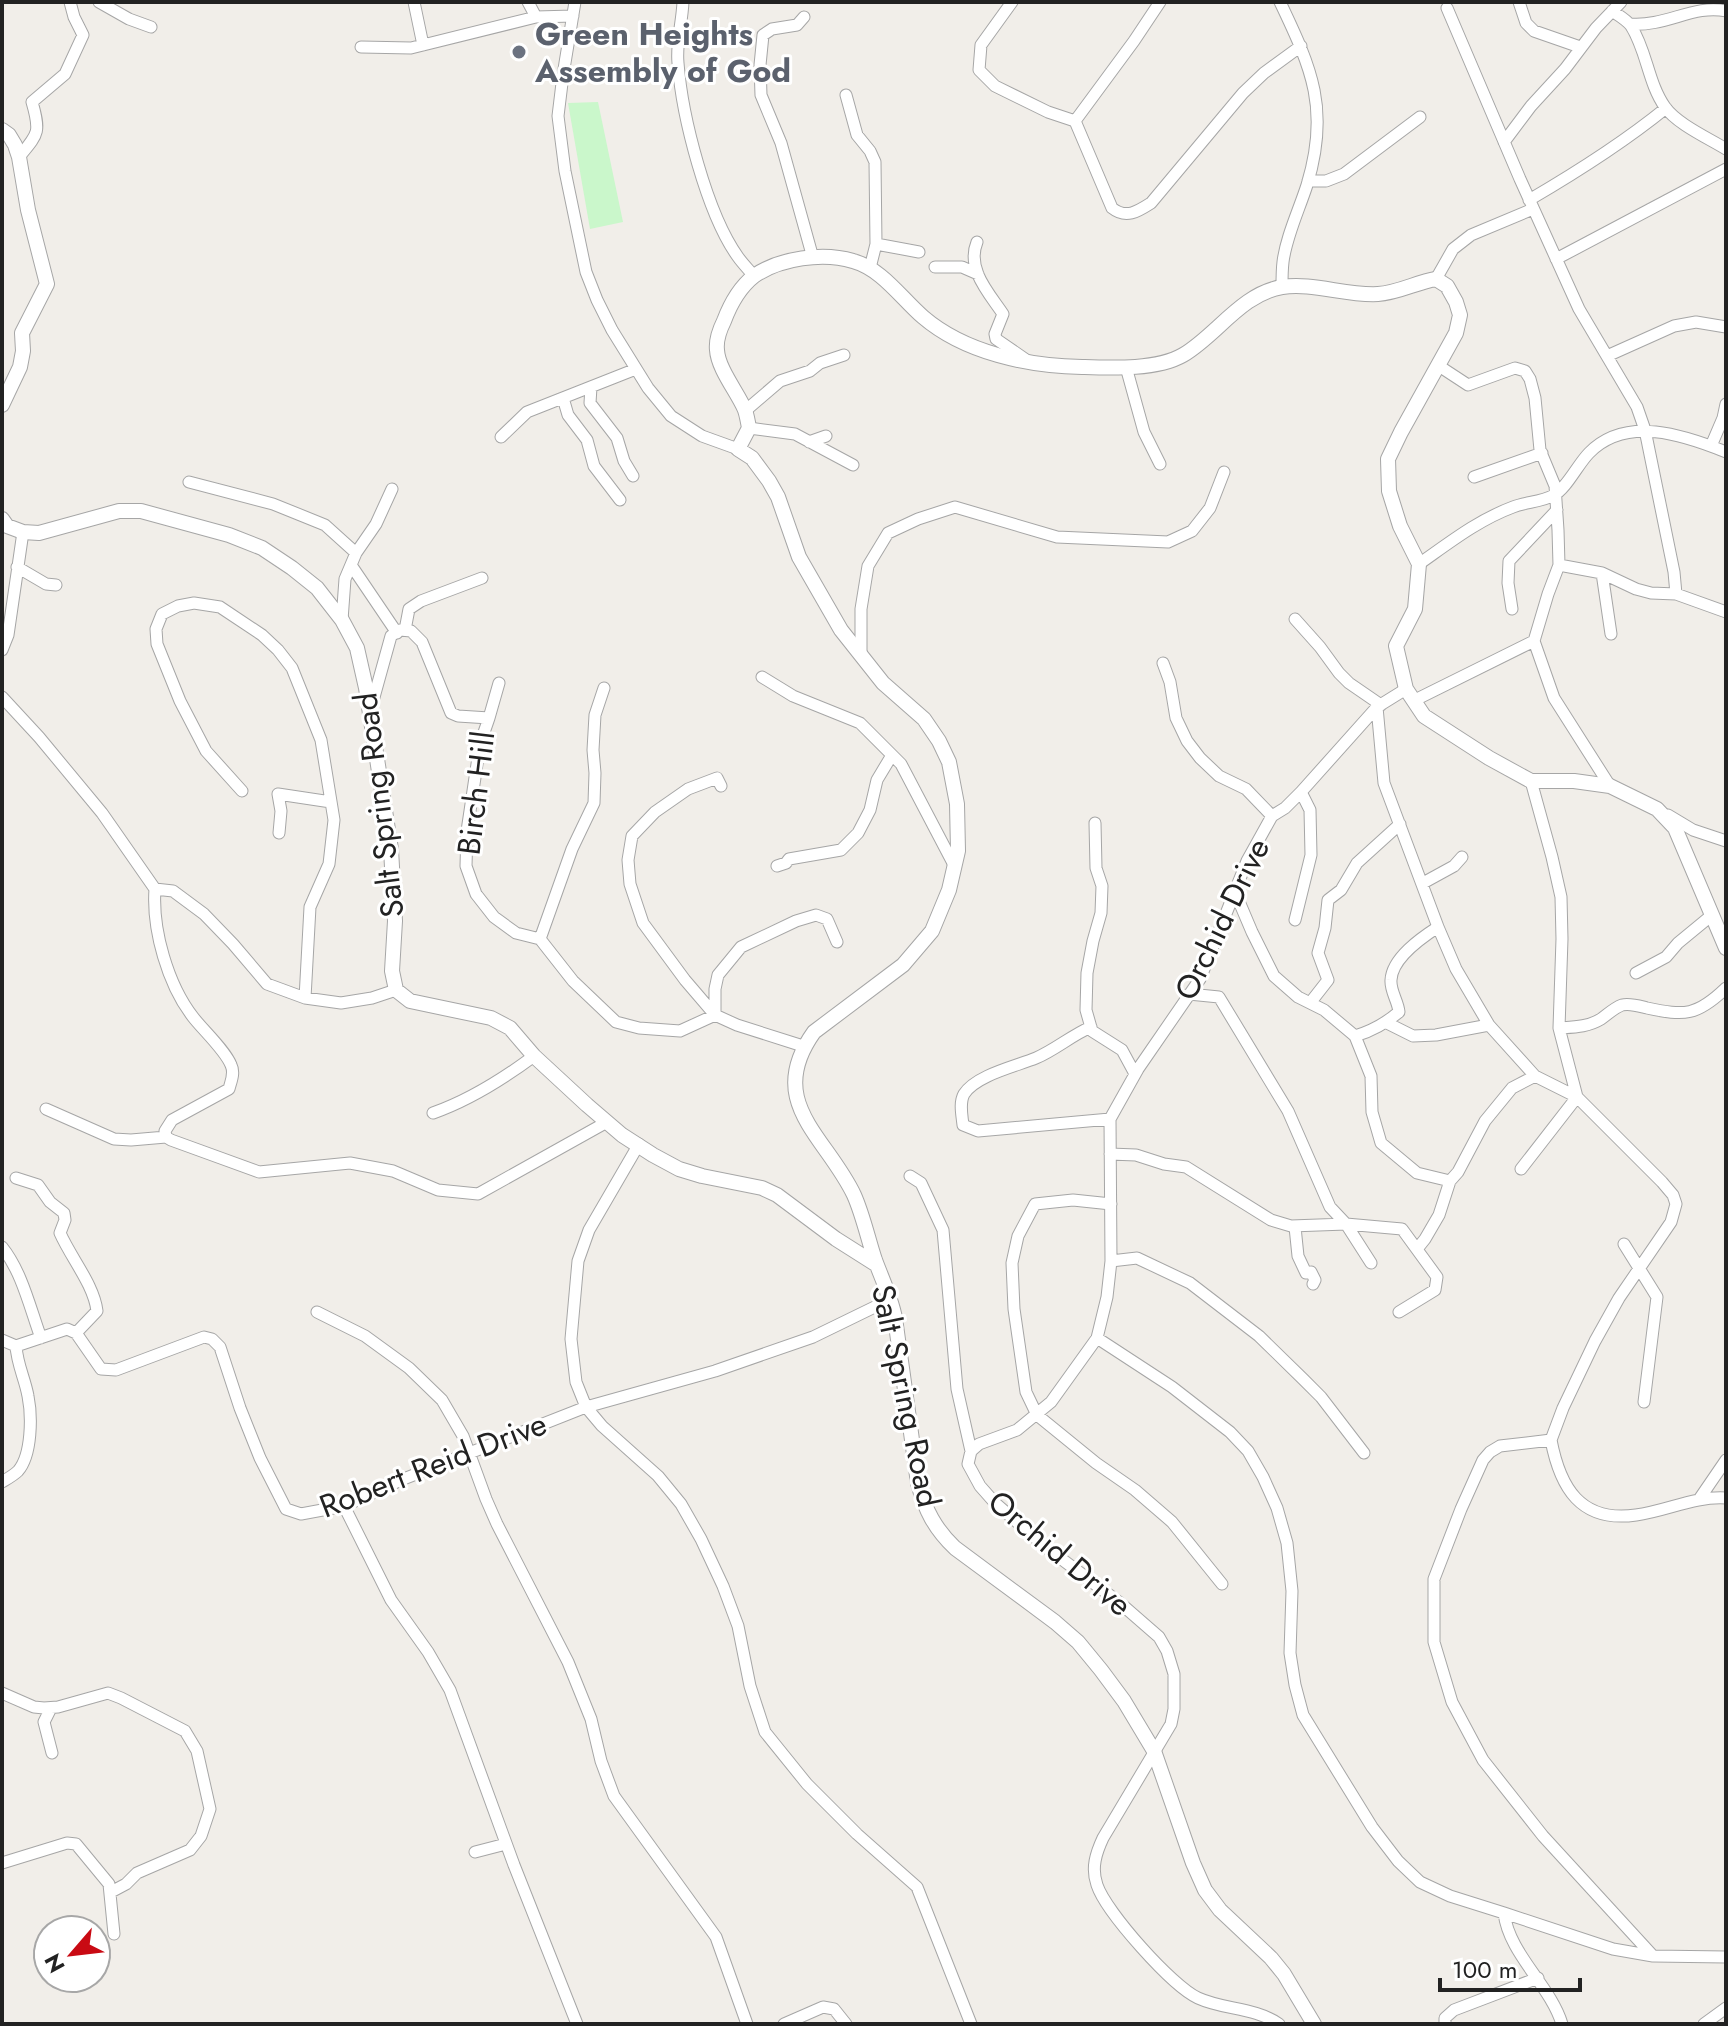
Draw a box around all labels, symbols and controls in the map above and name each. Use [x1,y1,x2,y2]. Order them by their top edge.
place label: Green Heights Assembly of God [534,11,791,94]
marker: Green Heights Assembly of God [510,43,528,61]
street label: Salt Spring Road [342,690,416,920]
street label: Birch Hill [446,729,506,857]
street label: Orchid Drive [1163,830,1281,1008]
street label: Salt Spring Road [860,1281,952,1511]
street label: Robert Reid Drive [313,1401,553,1529]
street label: Orchid Drive [978,1479,1142,1627]
north arrow [32,1914,112,1994]
scale bar [1440,1942,1580,1992]
text: N [36,1948,73,1979]
text: 100 m [1452,1952,1518,1987]

